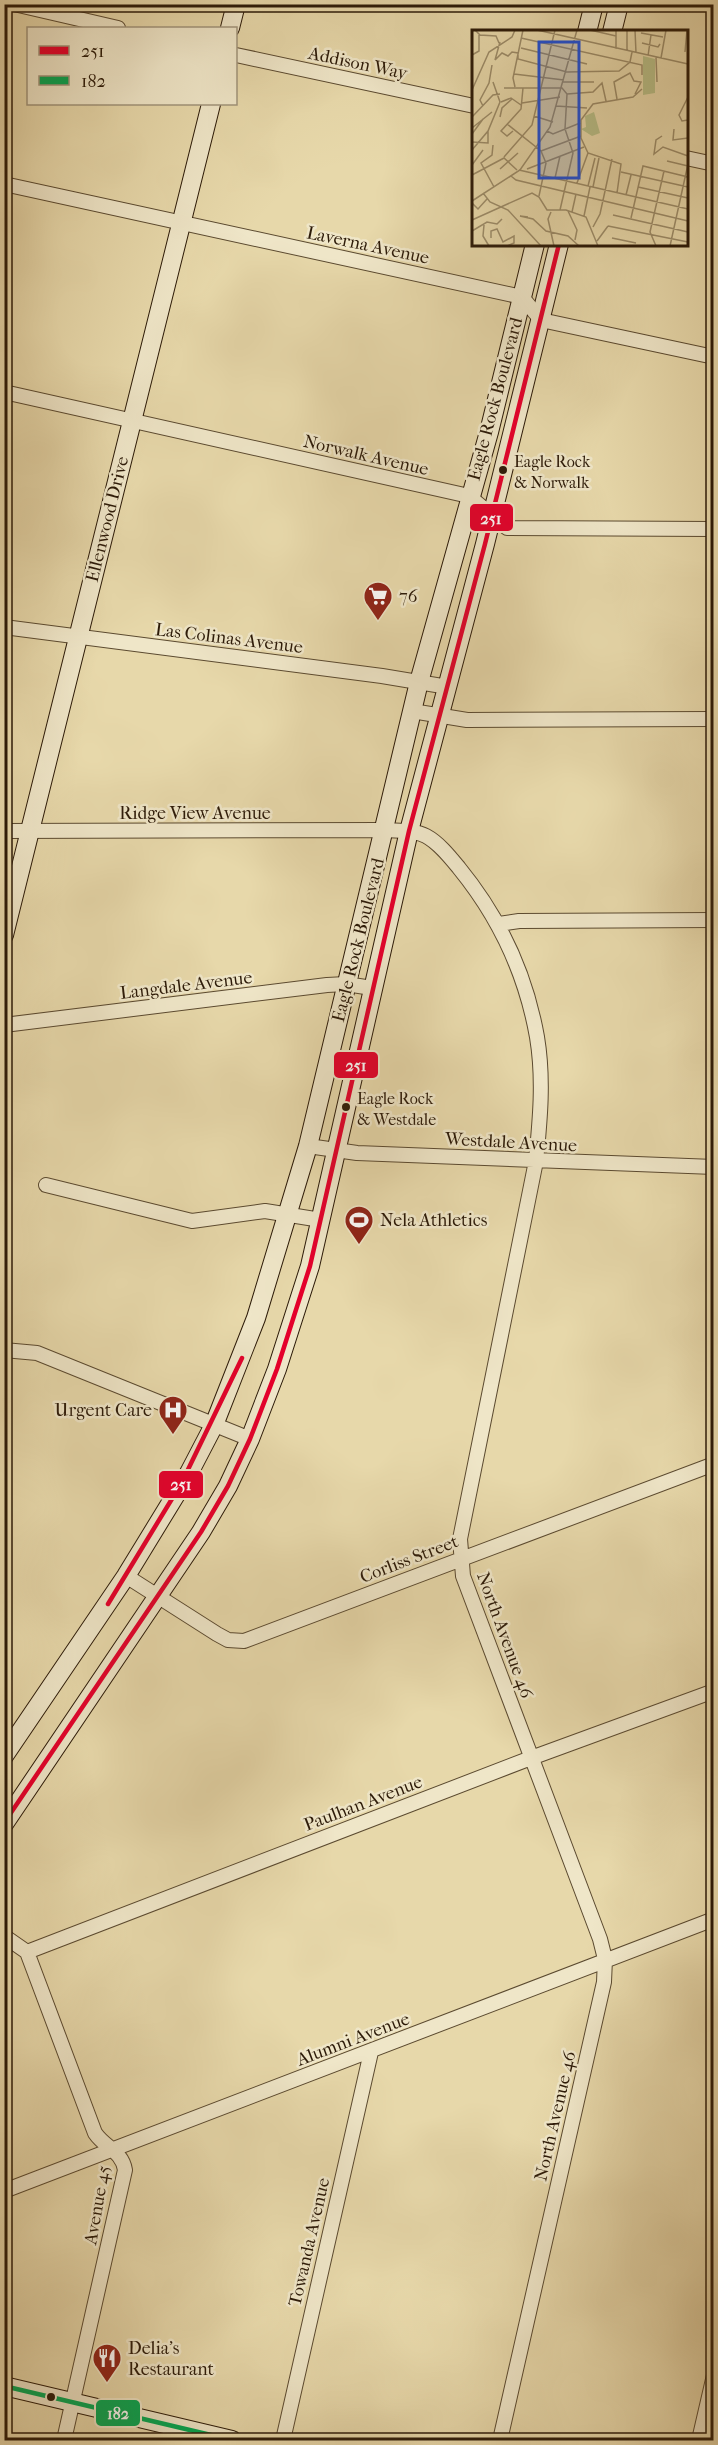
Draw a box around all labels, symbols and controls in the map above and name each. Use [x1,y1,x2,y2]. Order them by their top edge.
legend [27,27,237,105]
inset map [472,30,688,246]
text: 251 [81,41,104,62]
street label: Addison Way [306,43,411,85]
text: 182 [81,71,106,92]
street label: Laverna Avenue [305,222,431,269]
street label: Eagle Rock Boulevard [464,315,527,483]
street label: Norwalk Avenue [301,431,431,480]
place label: Eagle Rock & Norwalk [514,452,591,492]
street label: Ellenwood Drive [82,454,133,584]
marker: Eagle Rock & Norwalk [497,464,509,476]
line badge: 251 [469,503,514,532]
text: 251 [481,509,502,528]
supermarket icon: 76 [362,580,394,622]
place label: 76 [399,586,418,607]
street label: Las Colinas Avenue [154,619,304,658]
street label: Ridge View Avenue [119,803,271,824]
street label: Eagle Rock Boulevard [328,856,389,1024]
street label: Langdale Avenue [119,967,253,1004]
line badge: 251 [333,1051,379,1079]
text: 251 [346,1056,367,1075]
place label: Eagle Rock & Westdale [357,1089,436,1129]
marker: Eagle Rock & Westdale [340,1101,352,1113]
street label: Westdale Avenue [443,1128,578,1156]
sports icon: Nela Athletics [343,1204,375,1246]
place label: Nela Athletics [380,1210,488,1231]
hospital icon: Urgent Care [157,1394,189,1436]
place label: Urgent Care [54,1400,152,1421]
line badge: 251 [158,1470,204,1499]
text: 251 [171,1475,192,1494]
street label: Corliss Street [357,1531,462,1588]
street label: North Avenue 46 [472,1569,537,1701]
street label: Paulhan Avenue [301,1771,425,1836]
street label: Alumni Avenue [293,2008,413,2071]
street label: North Avenue 46 [530,2049,581,2183]
street label: Avenue 45 [80,2164,115,2247]
street label: Towanda Avenue [285,2176,334,2308]
place label: Delia's Restaurant [128,2338,215,2380]
restaurant icon: Delia's Restaurant [91,2342,123,2384]
unlabelled marker [45,2391,57,2403]
line badge: 182 [95,2399,141,2427]
text: 182 [107,2404,129,2423]

